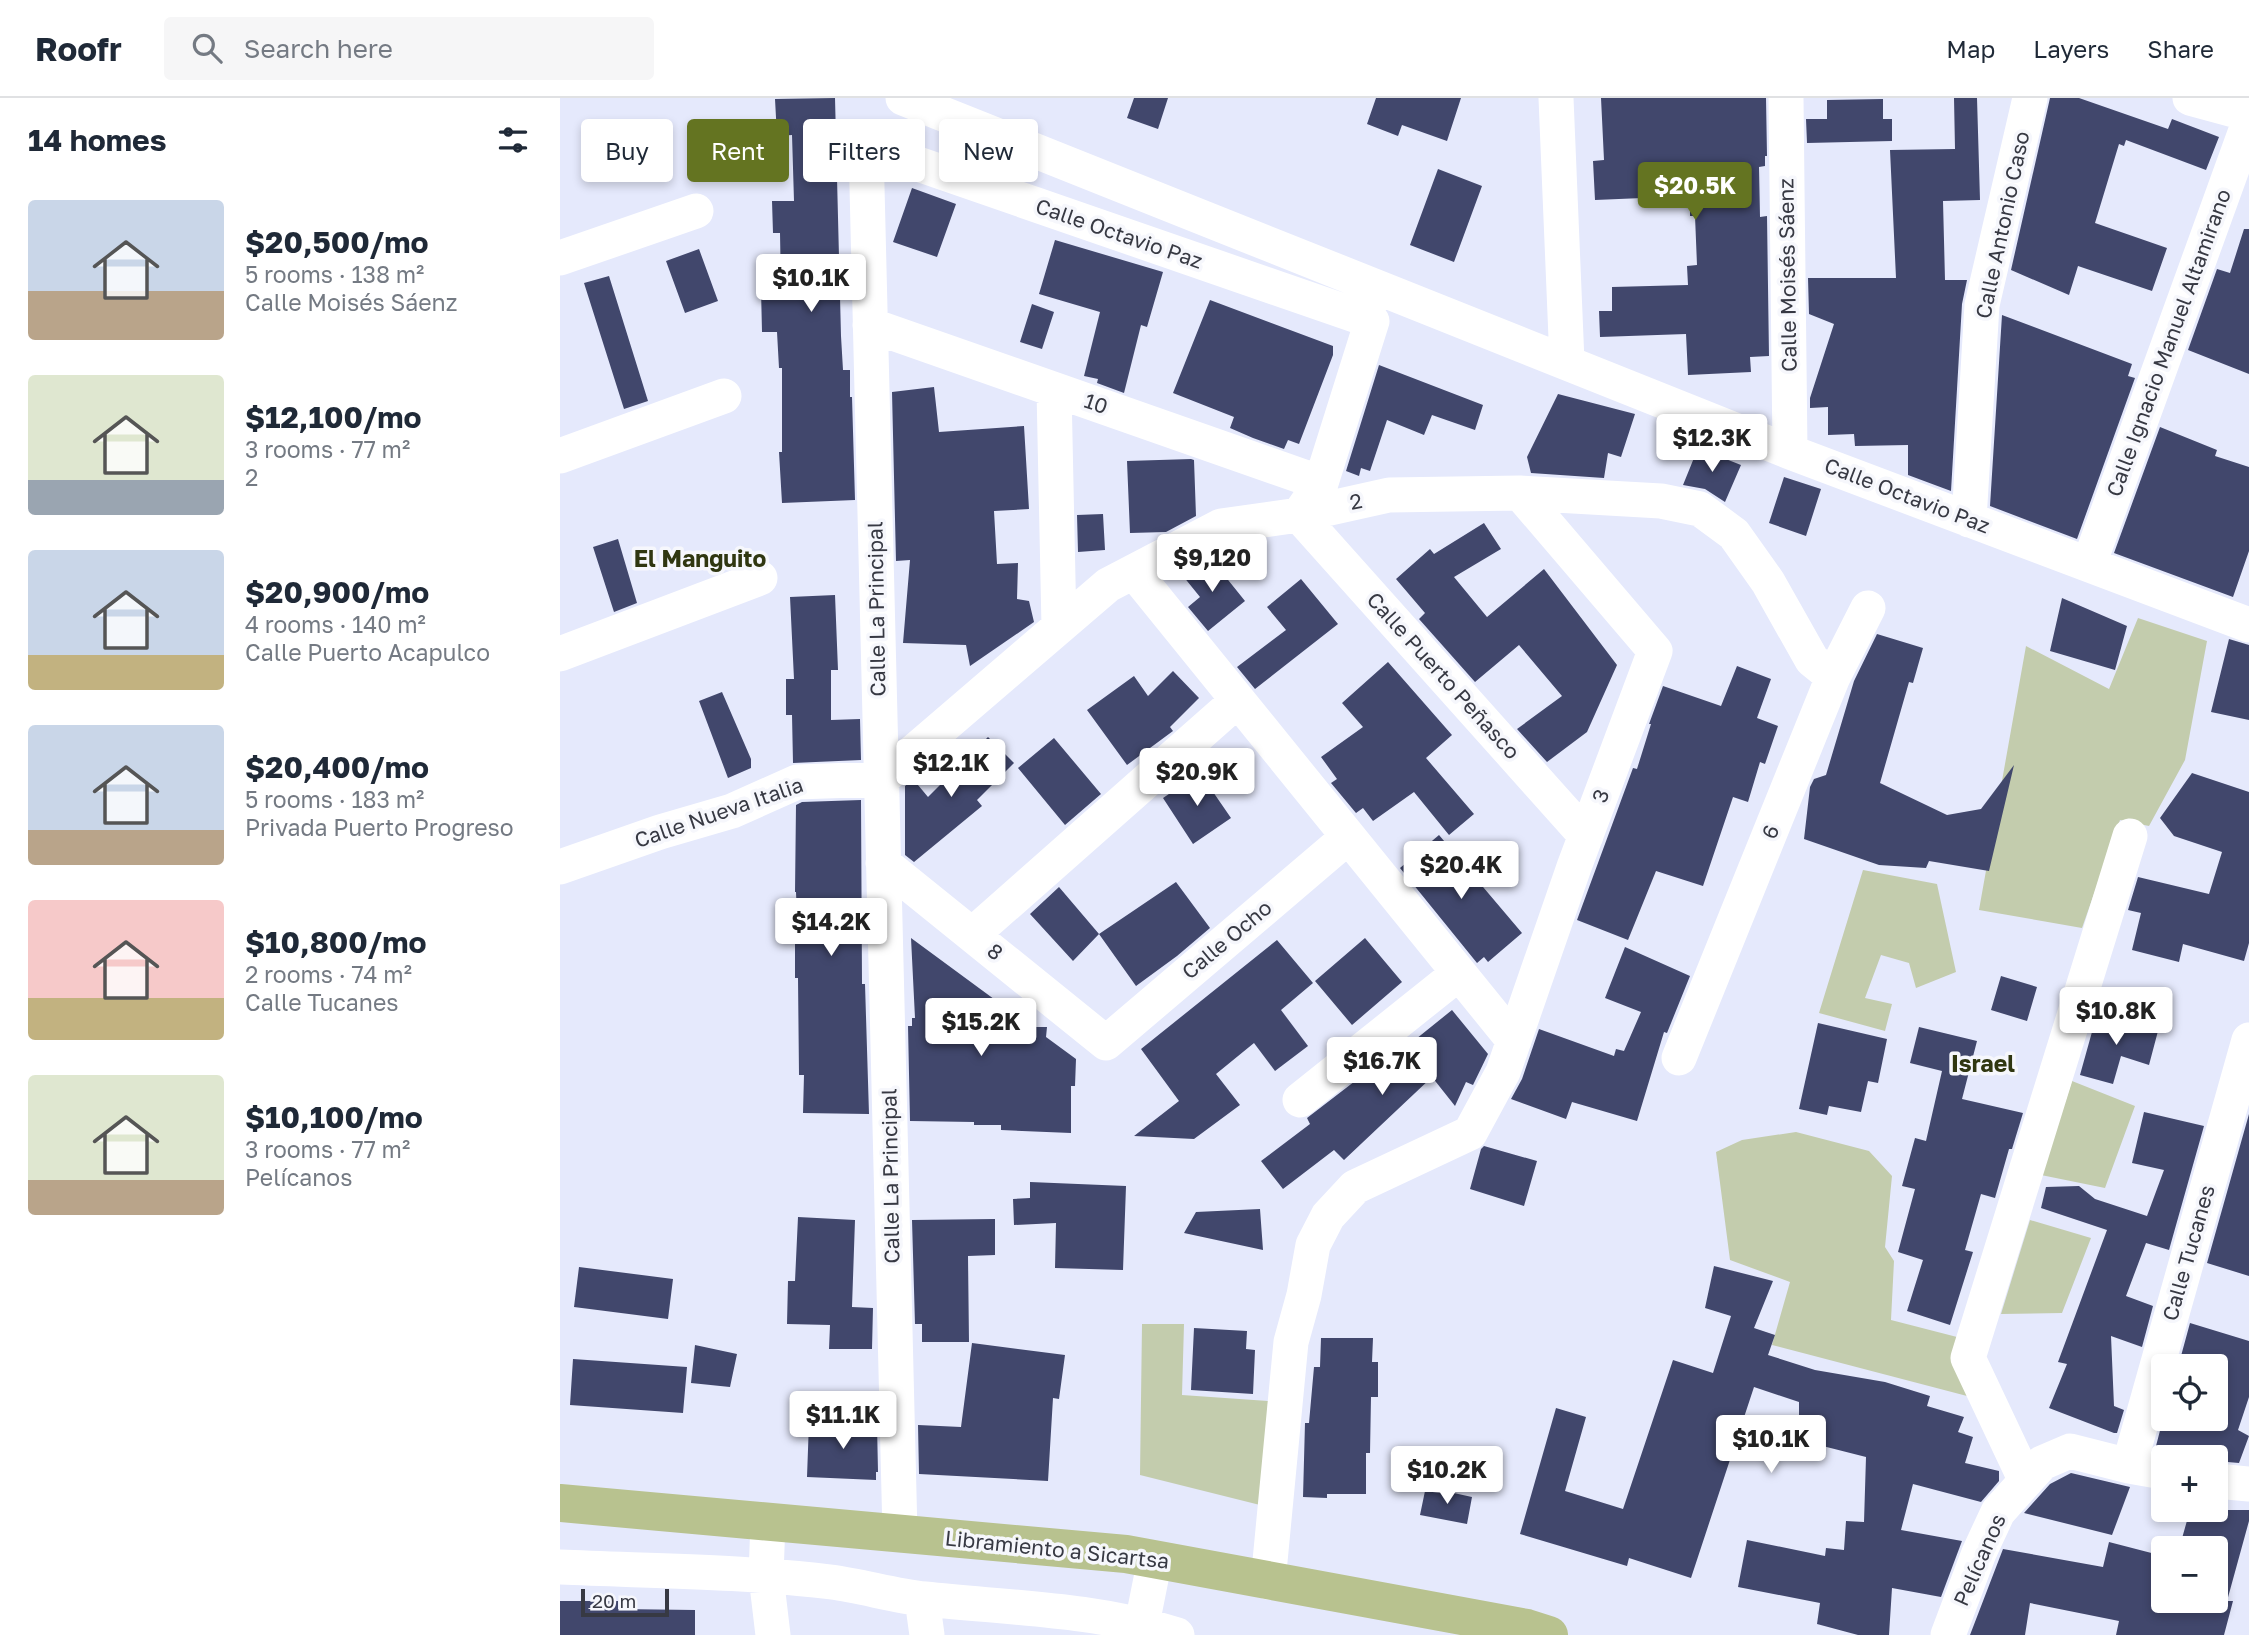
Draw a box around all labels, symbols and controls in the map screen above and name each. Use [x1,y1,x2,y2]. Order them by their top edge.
search box [164,17,654,80]
text: Roofr [35,29,122,68]
icon: search [188,29,226,67]
text: Search here [244,33,393,64]
text: Map [1946,34,1995,63]
text: Layers [2033,34,2109,63]
text: Share [2147,34,2214,63]
chip: Buy [581,119,673,182]
chip: Rent [687,119,789,182]
chip: Filters [803,119,925,182]
chip: New [939,119,1038,182]
icon: filters [494,121,532,159]
text: 14 homes [28,122,167,158]
street label: Calle Antonio Caso [1969,129,2035,321]
pin: $20.5K [1638,162,1752,222]
text: $20.5K [1654,171,1736,199]
street label: Calle Moisés Sáenz [1772,178,1802,372]
street label: Calle Ignacio Manuel Altamirano [2100,185,2236,500]
street label: Calle Octavio Paz [1032,192,1206,274]
text: $20,500/mo [245,224,428,260]
icon: home [84,228,168,312]
pin: $10.1K [754,254,868,314]
text: 5 rooms · 138 m² [245,260,424,288]
text: $10.1K [772,263,850,291]
text: Calle Moisés Sáenz [245,288,457,316]
street label: 10 [1081,387,1112,419]
text: $12,100/mo [245,399,422,435]
icon: home [84,403,168,487]
pin: $12.3K [1655,414,1769,474]
text: $12.3K [1672,423,1752,451]
text: 3 rooms · 77 m² [245,435,410,463]
street label: Calle Octavio Paz [1821,452,1994,539]
text: 2 [245,463,258,491]
street label: 2 [1347,487,1364,515]
street label: Calle La Principal [861,521,891,697]
pin: $9,120 [1155,534,1269,594]
text: $9,120 [1173,543,1251,571]
district label: El Manguito [634,544,767,572]
text: $20,900/mo [245,574,429,610]
icon: home [84,578,168,662]
street label: Calle Puerto Peñasco [1362,586,1526,764]
text: 4 rooms · 140 m² [245,610,426,638]
text: Calle Puerto Acapulco [245,638,490,666]
pin: $12.1K [894,740,1008,799]
text: $12.1K [912,748,990,776]
pin: $20.9K [1140,748,1254,808]
text: $20,400/mo [245,749,429,785]
icon: home [84,753,168,837]
text: $20.9K [1155,757,1239,785]
street label: Calle Nueva Italia [631,771,806,853]
text: 5 rooms · 183 m² [245,785,424,813]
street label: 3 [1586,785,1614,806]
text: Privada Puerto Progreso [245,813,514,841]
street label: 6 [1756,821,1785,842]
pin: $20.4K [1404,842,1518,901]
text: $20.4K [1420,850,1502,878]
street label: Calle Ocho [1176,894,1277,984]
pin: $14.2K [774,898,888,958]
text: $14.2K [791,907,871,935]
text: $10,800/mo [245,924,427,960]
icon: home [84,928,168,1012]
street label: 8 [982,937,1009,965]
text: 2 rooms · 74 m² [245,960,412,988]
text: Calle Tucanes [245,988,399,1016]
pin: $10.8K [2059,988,2173,1047]
text: $10.8K [2076,996,2156,1024]
pin: $15.2K [924,998,1038,1058]
text: $15.2K [941,1007,1021,1035]
pin: $16.7K [1325,1038,1439,1097]
text: $16.7K [1343,1046,1421,1074]
district label: Israel [1951,1049,2015,1077]
street label: Calle La Principal [875,1088,905,1264]
text: $10,100/mo [245,1099,423,1135]
icon: home [84,1103,168,1187]
text: 3 rooms · 77 m² [245,1135,410,1163]
text: Pelícanos [245,1163,352,1191]
street label: Calle Tucanes [2156,1182,2220,1324]
map controls [2151,1354,2228,1613]
button: locate [2151,1354,2228,1431]
pin: $11.1K [786,1392,900,1451]
text: $11.1K [806,1400,880,1428]
pin: $10.1K [1714,1416,1828,1475]
text: $10.1K [1732,1424,1810,1452]
button: + [2151,1445,2228,1522]
pin: $10.2K [1390,1446,1504,1506]
text: $10.2K [1407,1455,1487,1483]
street label: Pelícanos [1947,1510,2011,1610]
street label: Libramiento a Sicartsa [944,1524,1170,1574]
button: − [2151,1536,2228,1613]
scale bar [581,1586,668,1618]
text: 20 m [592,1589,636,1612]

